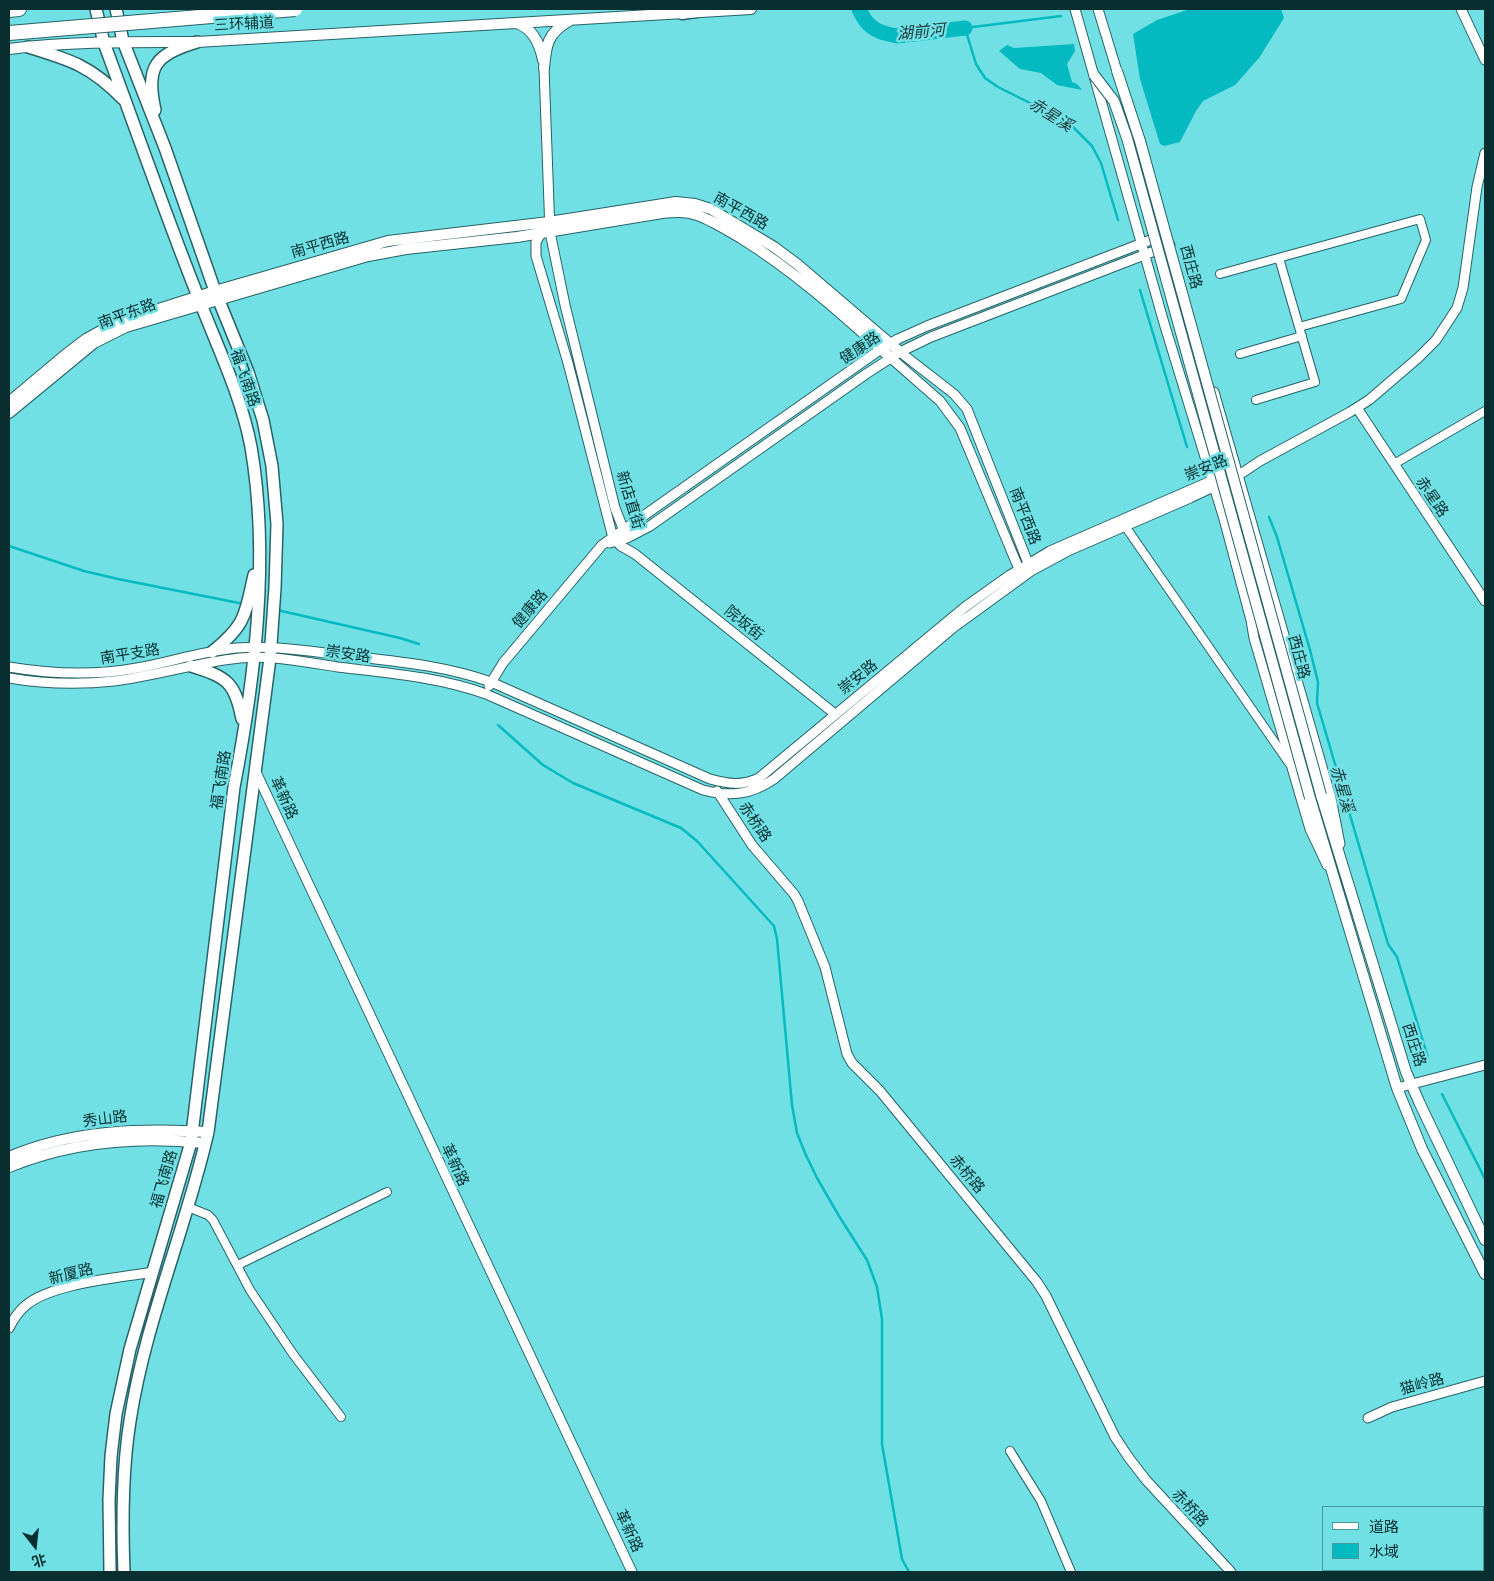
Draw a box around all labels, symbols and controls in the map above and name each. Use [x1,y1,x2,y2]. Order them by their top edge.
street label: 三环辅道 [214,13,274,35]
water label: 湖前河 [896,20,946,44]
water label: 赤星溪 [1026,94,1076,136]
street label: 南平西路 [710,189,772,233]
street label: 南平西路 [289,228,351,262]
street label: 西庄路 [1176,243,1206,291]
street label: 南平东路 [96,295,158,333]
street label: 健康路 [836,328,884,368]
street label: 福飞南路 [227,347,263,409]
street label: 崇安路 [1182,451,1230,485]
street label: 新店直街 [613,469,647,531]
street label: 赤星路 [1412,473,1452,521]
street label: 南平西路 [1006,485,1044,547]
street label: 健康路 [509,586,551,632]
street label: 院坂街 [721,602,767,644]
street label: 西庄路 [1284,633,1314,681]
street label: 南平支路 [99,640,161,668]
street label: 崇安路 [324,642,372,666]
street label: 崇安路 [835,656,881,698]
street label: 福飞南路 [207,749,235,811]
water label: 赤星溪 [1326,763,1358,815]
street label: 革新路 [266,774,302,822]
street label: 赤桥路 [735,798,775,846]
street label: 西庄路 [1398,1021,1430,1069]
street label: 秀山路 [82,1107,128,1131]
street label: 革新路 [437,1141,473,1189]
street label: 福飞南路 [147,1148,181,1210]
street label: 赤桥路 [946,1151,988,1197]
street label: 新厦路 [47,1260,95,1288]
street label: 猫岭路 [1398,1369,1446,1399]
street label: 赤桥路 [1168,1485,1212,1531]
legend [1322,1506,1484,1571]
street label: 革新路 [611,1507,647,1555]
text: 道路 [1369,1517,1399,1535]
north arrow [10,1521,60,1571]
text: 水域 [1369,1542,1399,1560]
text: 北 [30,1551,48,1571]

